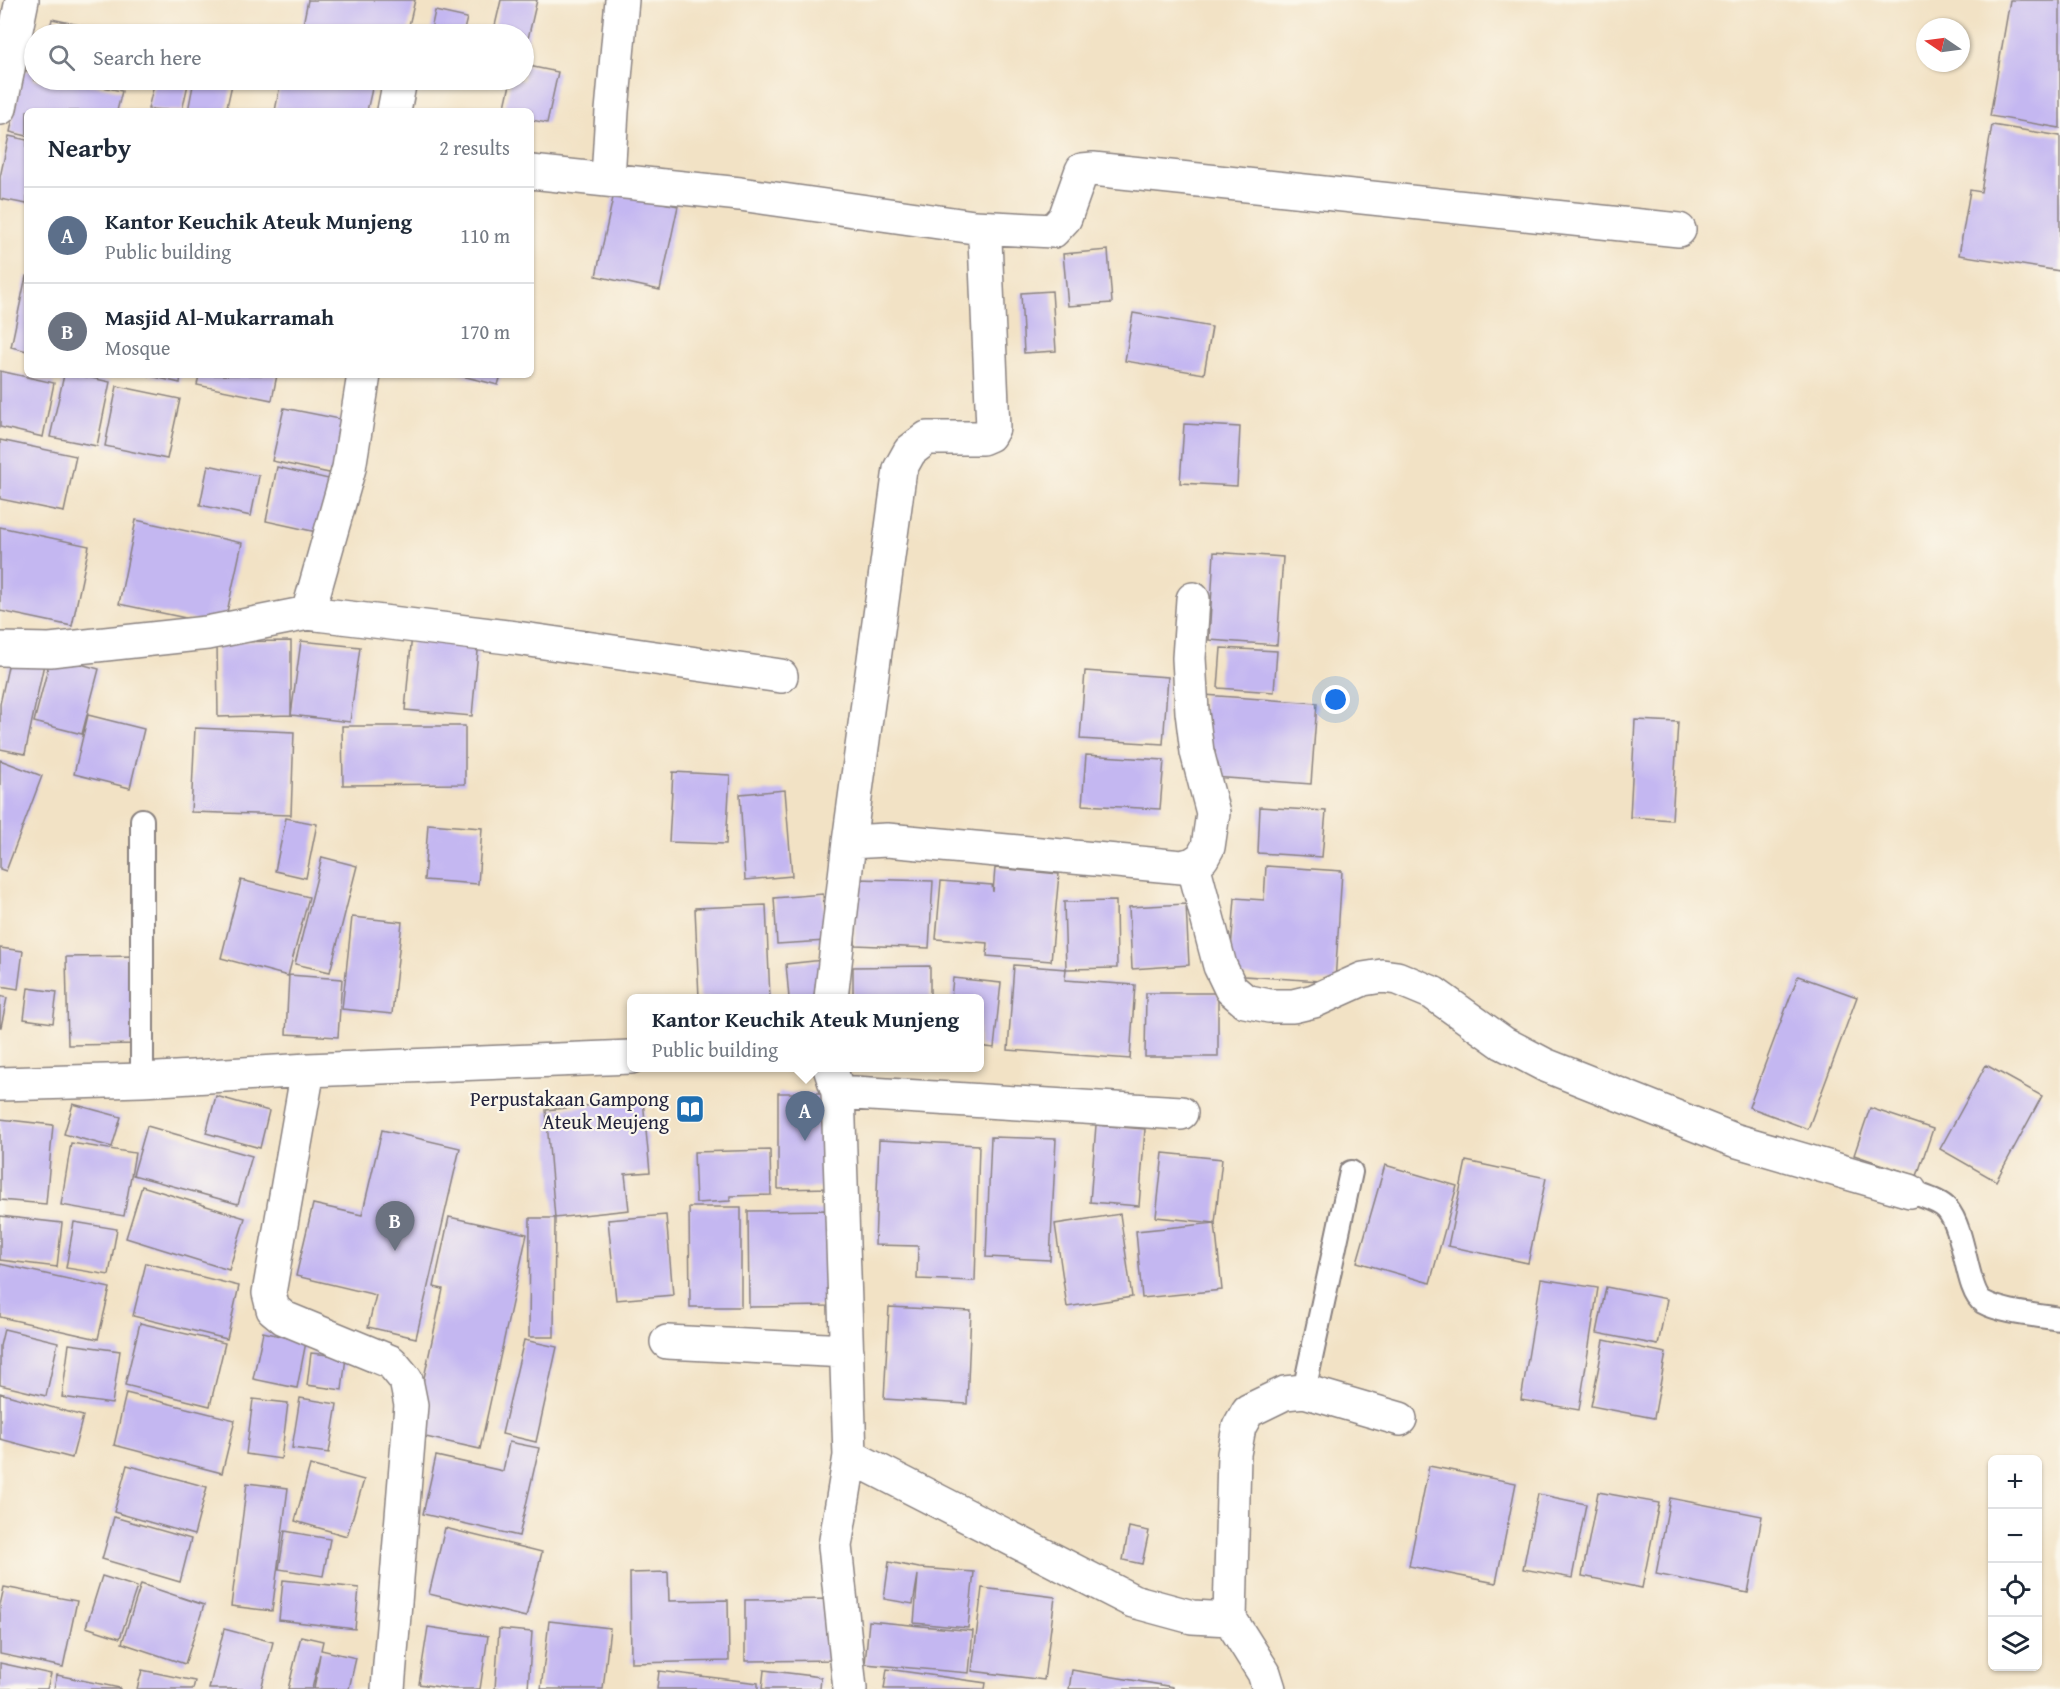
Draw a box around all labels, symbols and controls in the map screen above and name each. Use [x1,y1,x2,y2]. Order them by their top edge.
north arrow [1916,18,1970,72]
search box [24,24,534,90]
icon: search [45,41,78,74]
text: Search here [93,41,202,73]
text: Nearby [48,128,131,167]
text: 2 results [439,133,510,162]
text: Kantor Keuchik Ateuk Munjeng [105,205,412,237]
text: A [61,221,74,250]
text: 110 m [460,221,510,250]
text: Public building [105,237,231,266]
text: Masjid Al-Mukarramah [105,301,334,333]
text: B [61,317,74,346]
text: 170 m [460,317,510,346]
text: Mosque [105,333,170,362]
your location [1321,685,1350,714]
popup [627,994,984,1072]
text: Kantor Keuchik Ateuk Munjeng [652,1003,959,1035]
text: Public building [652,1035,778,1064]
place label: Perpustakaan Gampong Ateuk Meujeng [470,1084,669,1136]
pin: A [786,1092,824,1141]
library icon: Perpustakaan Gampong Ateuk Meujeng [674,1093,706,1125]
pin: B [376,1202,414,1251]
map controls [1988,1455,2042,1671]
button: + [1988,1455,2042,1509]
button: − [1988,1509,2042,1563]
button: locate [1988,1563,2042,1617]
button: layers [1988,1617,2042,1671]

